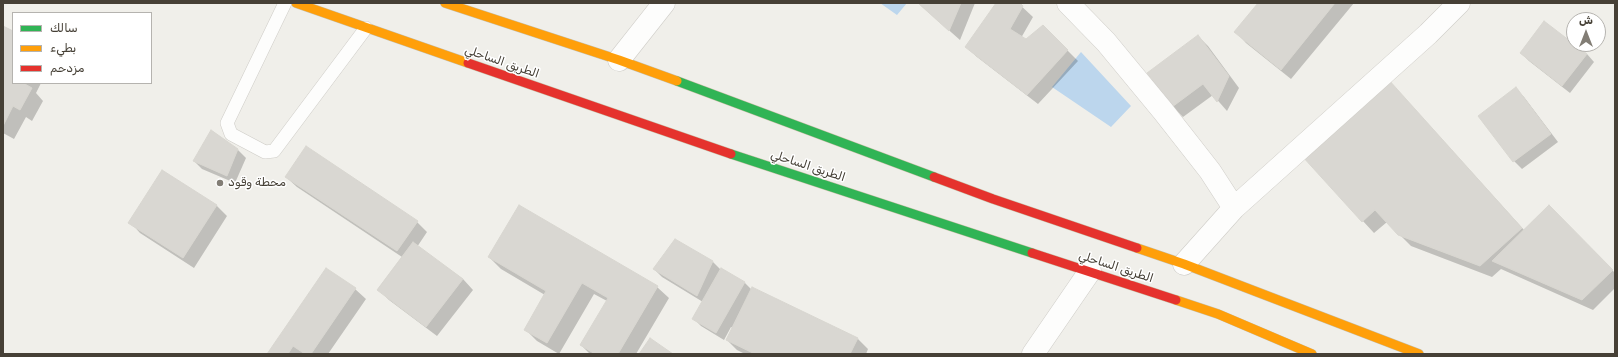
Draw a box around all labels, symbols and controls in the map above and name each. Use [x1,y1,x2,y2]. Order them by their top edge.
legend [12,12,152,84]
north arrow [1566,12,1606,52]
text: ش [1579,14,1593,27]
text: سالك [50,21,78,35]
text: بطيء [50,41,76,55]
street label: الطريق الساحلي [463,43,541,81]
text: مزدحم [50,61,84,75]
street label: الطريق الساحلي [769,147,847,185]
place label: محطة وقود [228,176,286,190]
marker: محطة وقود [215,178,225,188]
street label: الطريق الساحلي [1077,248,1155,286]

